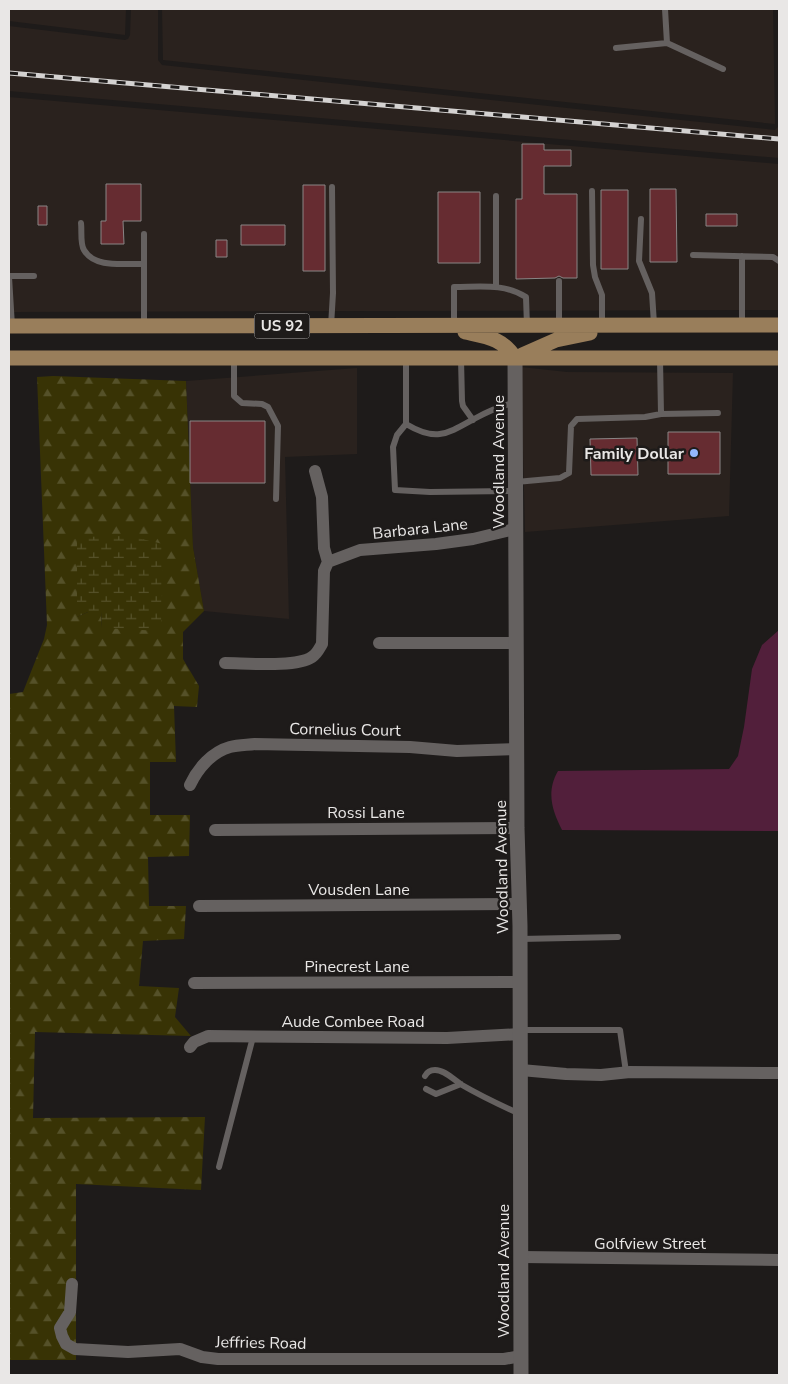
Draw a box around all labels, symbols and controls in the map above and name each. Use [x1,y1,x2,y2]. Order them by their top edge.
road number: US 92 [254,314,310,338]
street label: Woodland Avenue [488,395,510,529]
place label: Family Dollar [584,443,685,465]
marker: Family Dollar [688,447,700,459]
street label: Barbara Lane [371,513,469,545]
street label: Cornelius Court [289,718,401,742]
street label: Woodland Avenue [490,800,514,934]
street label: Rossi Lane [327,802,405,824]
street label: Vousden Lane [307,879,410,901]
street label: Pinecrest Lane [304,956,410,978]
street label: Aude Combee Road [281,1011,425,1033]
street label: Woodland Avenue [493,1204,515,1338]
street label: Golfview Street [594,1233,706,1255]
street label: Jeffries Road [214,1331,307,1355]

